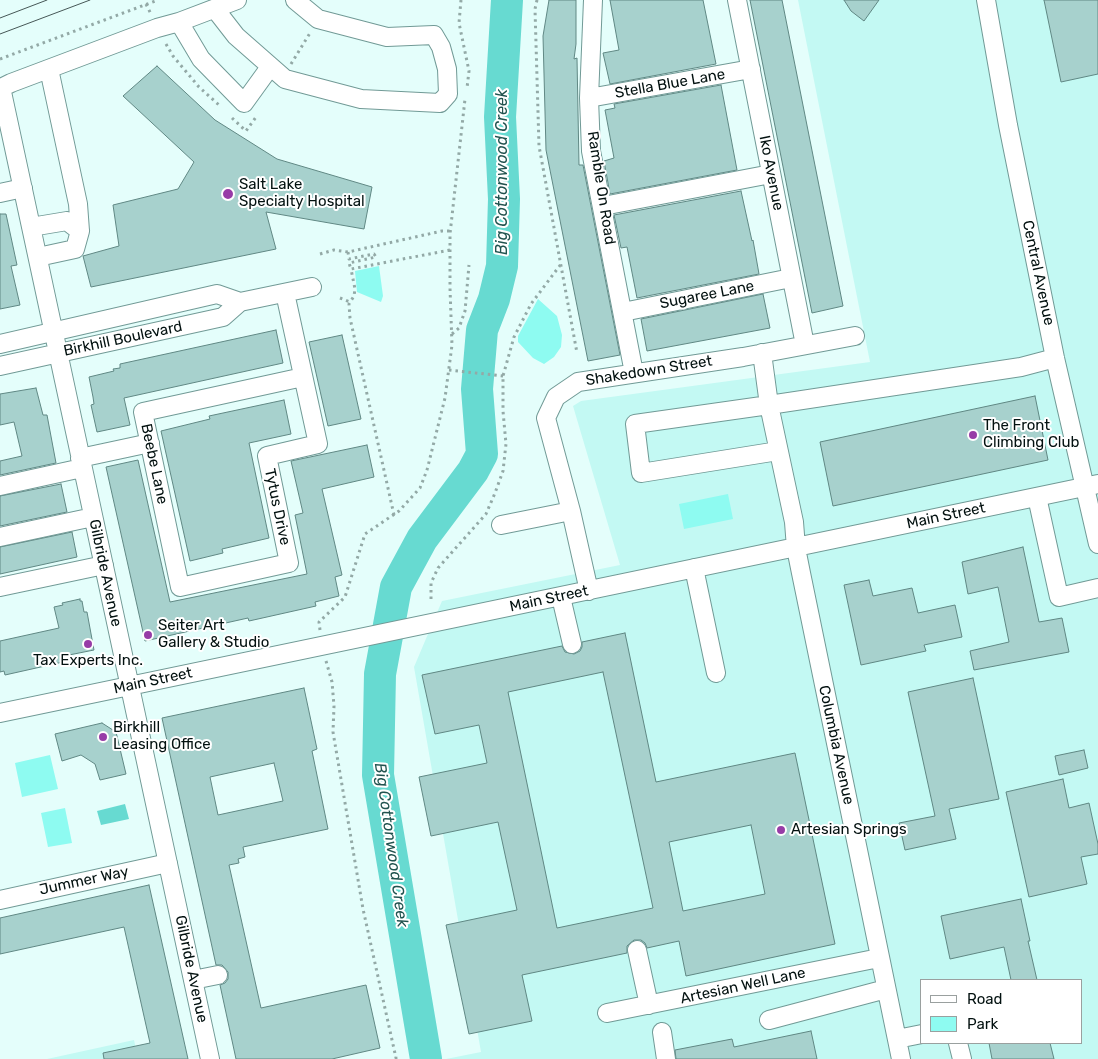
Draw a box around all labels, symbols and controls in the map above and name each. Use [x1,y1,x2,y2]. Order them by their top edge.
street label: Stella Blue Lane [613,65,727,103]
water label: Big Cottonwood Creek [492,89,512,255]
street label: Ramble On Road [583,130,619,246]
street label: Iko Avenue [755,134,787,212]
place label: Salt Lake Specialty Hospital [239,176,365,211]
marker: Salt Lake Specialty Hospital [221,187,235,201]
street label: Central Avenue [1018,219,1058,327]
street label: Sugaree Lane [658,277,756,313]
street label: Birkhill Boulevard [62,318,184,360]
street label: Shakedown Street [584,352,714,390]
place label: The Front Climbing Club [983,417,1079,452]
street label: Beebe Lane [137,422,171,506]
marker: The Front Climbing Club [967,429,979,441]
street label: Tytus Drive [260,467,294,547]
street label: Main Street [905,499,987,533]
street label: Gilbride Avenue [85,518,125,628]
street label: Main Street [508,582,590,616]
place label: Seiter Art Gallery & Studio [158,617,269,652]
marker: Seiter Art Gallery & Studio [142,629,154,641]
marker: Tax Experts Inc. [82,638,94,650]
place label: Tax Experts Inc. [33,652,143,670]
street label: Main Street [112,664,194,698]
street label: Columbia Avenue [815,684,857,806]
place label: Birkhill Leasing Office [113,719,211,754]
marker: Birkhill Leasing Office [97,731,109,743]
water label: Big Cottonwood Creek [370,761,412,929]
place label: Artesian Springs [791,821,907,839]
marker: Artesian Springs [775,824,787,836]
street label: Jummer Way [38,863,130,899]
street label: Gilbride Avenue [171,914,211,1024]
street label: Artesian Well Lane [679,964,807,1008]
legend [920,979,1083,1044]
text: Road [967,990,1003,1008]
text: Park [967,1015,998,1033]

